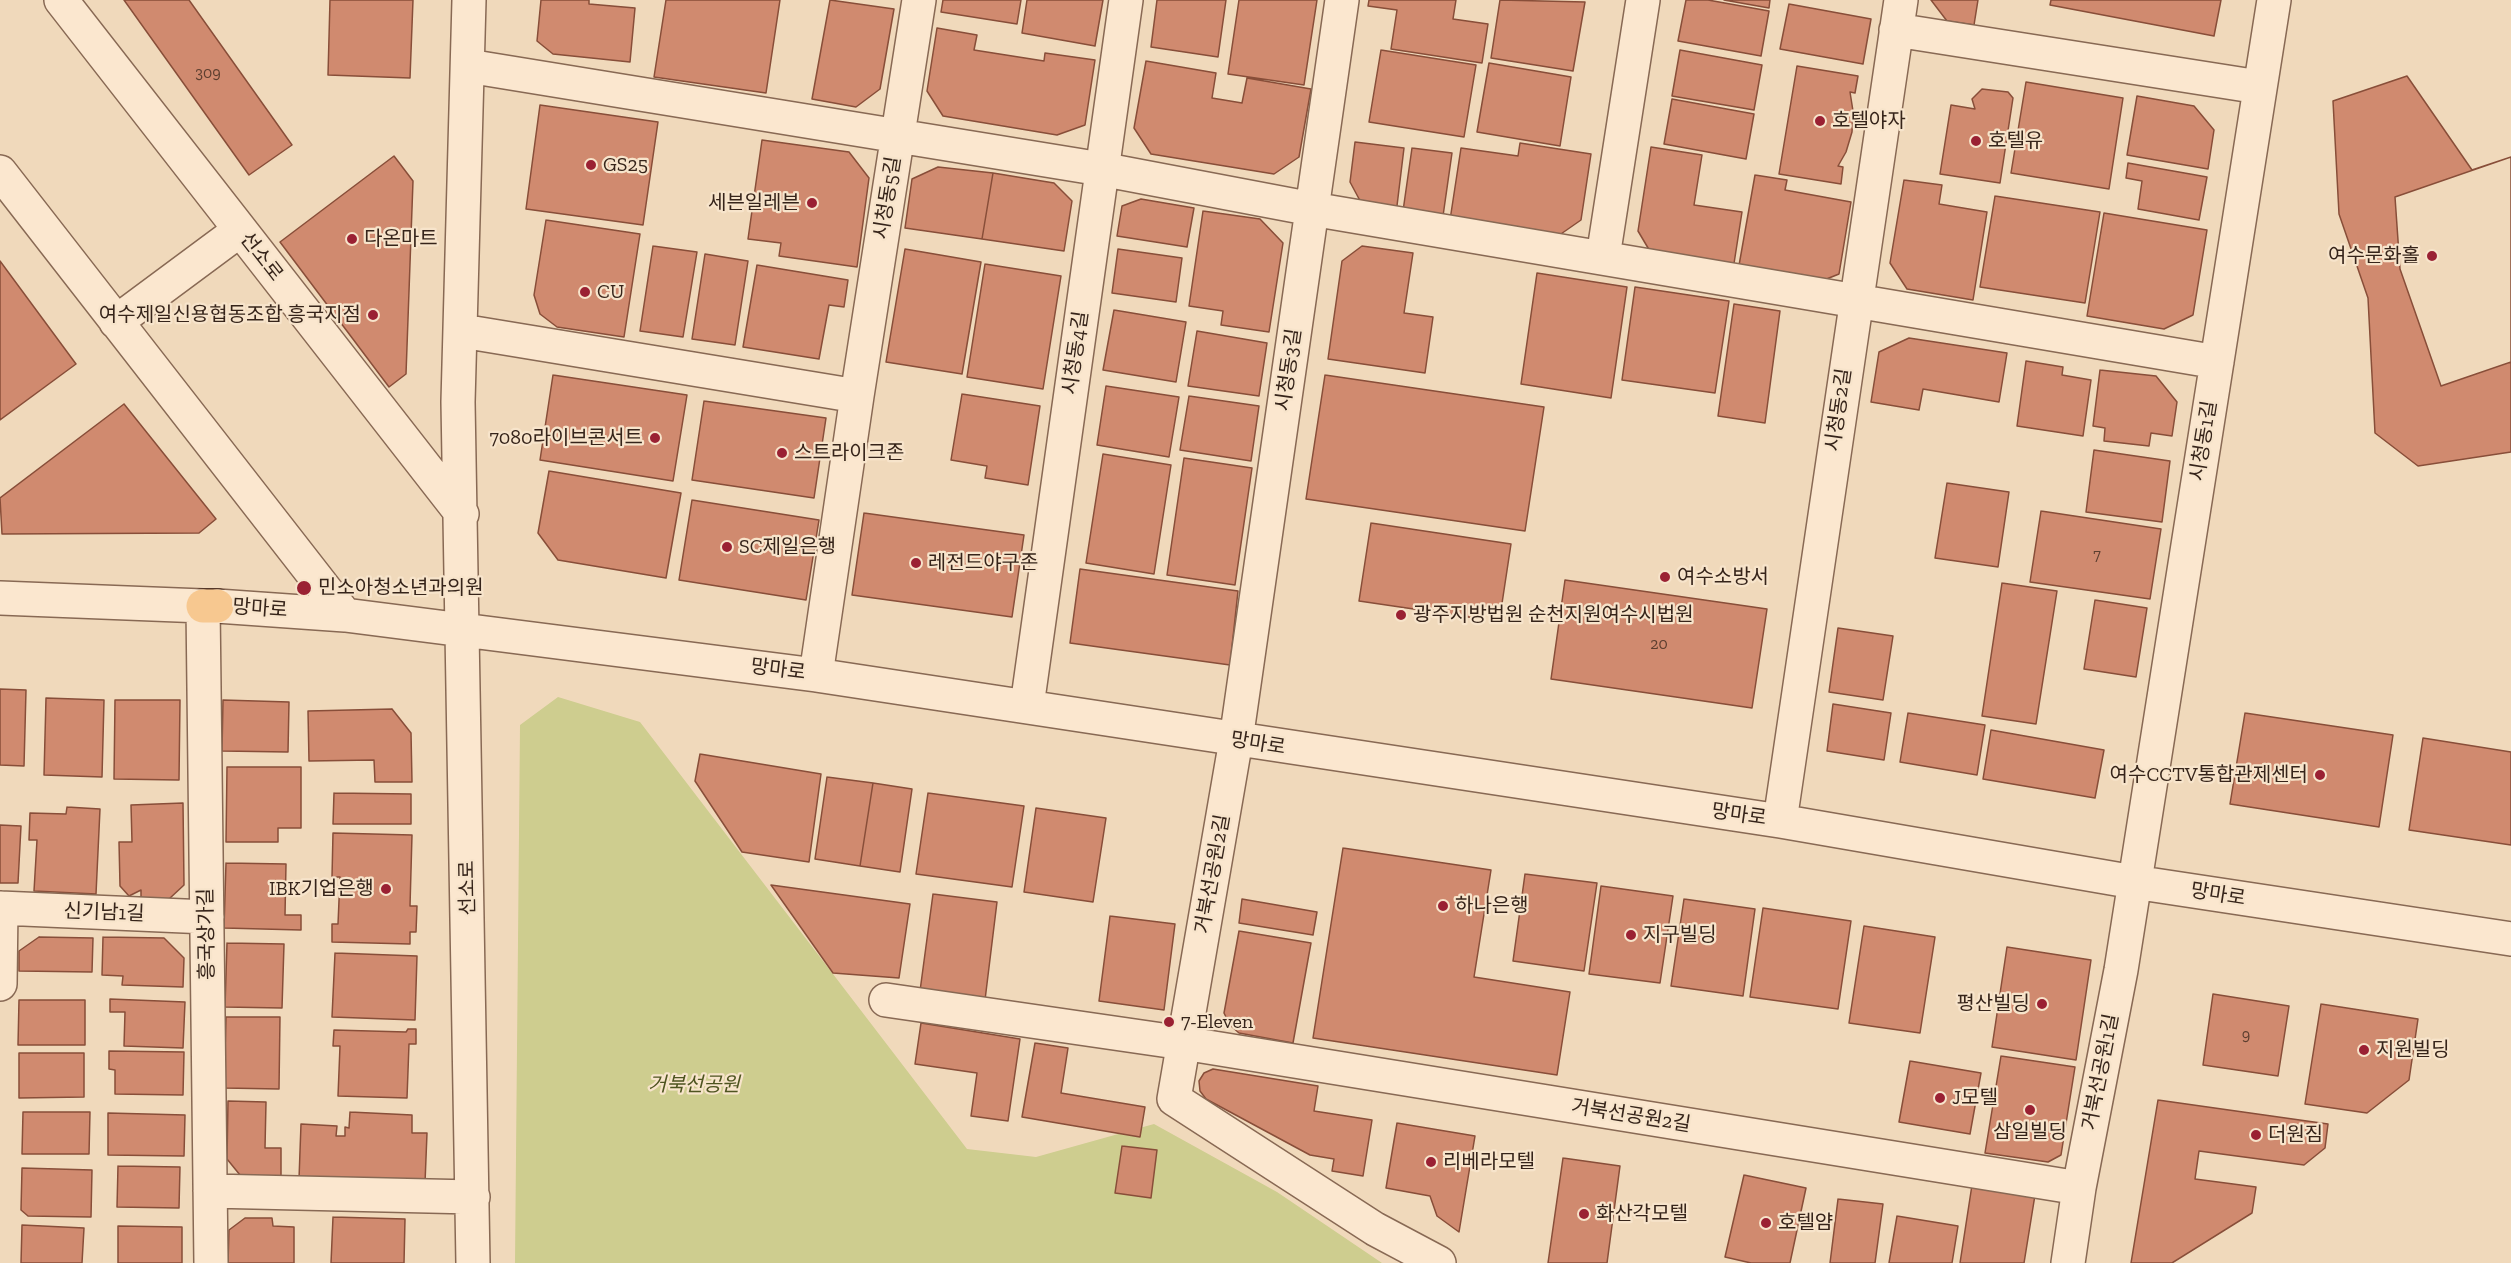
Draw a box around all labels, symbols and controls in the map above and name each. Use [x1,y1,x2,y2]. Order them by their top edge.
house number: 309 [195,63,221,83]
place label: 호텔야자 [1832,109,1906,133]
marker: 호텔야자 [1813,114,1827,128]
place label: 호텔유 [1988,129,2043,153]
marker: 호텔유 [1969,134,1983,148]
place label: GS25 [603,153,648,177]
street label: 시청동5길 [870,155,906,241]
marker: GS25 [584,158,598,172]
place label: 세븐일레븐 [708,191,800,215]
marker: 세븐일레븐 [805,196,819,210]
place label: 다온마트 [364,227,438,251]
street label: 선소로 [235,228,287,286]
marker: 다온마트 [345,232,359,246]
place label: 여수문화홀 [2328,244,2420,268]
marker: 여수문화홀 [2425,249,2439,263]
place label: CU [597,280,624,304]
marker: CU [578,285,592,299]
place label: 여수제일신용협동조합 흥국지점 [99,303,361,327]
marker: 여수제일신용협동조합 흥국지점 [366,308,380,322]
street label: 시청동4길 [1058,310,1094,396]
street label: 시청동3길 [1271,327,1307,413]
street label: 시청동2길 [1821,367,1857,453]
street label: 시청동1길 [2186,399,2222,483]
place label: 7080라이브콘서트 [489,426,643,450]
marker: 7080라이브콘서트 [648,431,662,445]
place label: 스트라이크존 [794,441,904,465]
marker: 스트라이크존 [775,446,789,460]
place label: SC제일은행 [739,535,836,559]
marker: SC제일은행 [720,540,734,554]
house number: 7 [2093,545,2101,565]
place label: 레전드야구존 [928,551,1038,575]
marker: 레전드야구존 [909,556,923,570]
place label: 여수소방서 [1677,565,1769,589]
marker: 여수소방서 [1658,570,1672,584]
place label: 민소아청소년과의원 [318,576,484,600]
marker: 민소아청소년과의원 [295,579,313,597]
street label: 망마로 [232,595,288,623]
place label: 광주지방법원 순천지원여수시법원 [1413,603,1694,627]
marker: 광주지방법원 순천지원여수시법원 [1394,608,1408,622]
house number: 20 [1650,634,1668,654]
street label: 망마로 [749,655,807,685]
street label: 망마로 [1229,728,1287,760]
place label: 여수CCTV통합관제센터 [2110,763,2308,787]
marker: 여수CCTV통합관제센터 [2313,768,2327,782]
street label: 망마로 [1710,799,1768,831]
street label: 거북선공원2길 [1191,812,1235,936]
street label: 선소로 [456,860,480,916]
place label: IBK기업은행 [269,877,374,901]
street label: 망마로 [2189,879,2247,911]
marker: IBK기업은행 [379,882,393,896]
street label: 흥국상가길 [194,888,220,980]
place label: 하나은행 [1455,894,1529,918]
marker: 하나은행 [1436,899,1450,913]
street label: 신기남1길 [63,900,145,926]
place label: 지구빌딩 [1643,923,1717,947]
marker: 지구빌딩 [1624,928,1638,942]
place label: 평산빌딩 [1956,992,2030,1016]
marker: 평산빌딩 [2035,997,2049,1011]
place label: 7-Eleven [1181,1010,1253,1034]
street label: 거북선공원1길 [2078,1012,2124,1132]
marker: 7-Eleven [1162,1015,1176,1029]
house number: 9 [2242,1025,2250,1045]
place label: 지원빌딩 [2376,1038,2450,1062]
marker: 지원빌딩 [2357,1043,2371,1057]
park label: 거북선공원 [648,1073,740,1097]
place label: J모텔 [1952,1086,1998,1110]
marker: J모텔 [1933,1091,1947,1105]
street label: 거북선공원2길 [1570,1095,1692,1137]
marker: 삼일빌딩 [2023,1103,2037,1117]
place label: 삼일빌딩 [1993,1120,2067,1144]
place label: 더원짐 [2268,1123,2323,1147]
marker: 더원짐 [2249,1128,2263,1142]
place label: 리베라모텔 [1443,1150,1535,1174]
marker: 리베라모텔 [1424,1155,1438,1169]
place label: 화산각모텔 [1596,1202,1688,1226]
marker: 화산각모텔 [1577,1207,1591,1221]
place label: 호텔얌 [1778,1211,1833,1235]
marker: 호텔얌 [1759,1216,1773,1230]

